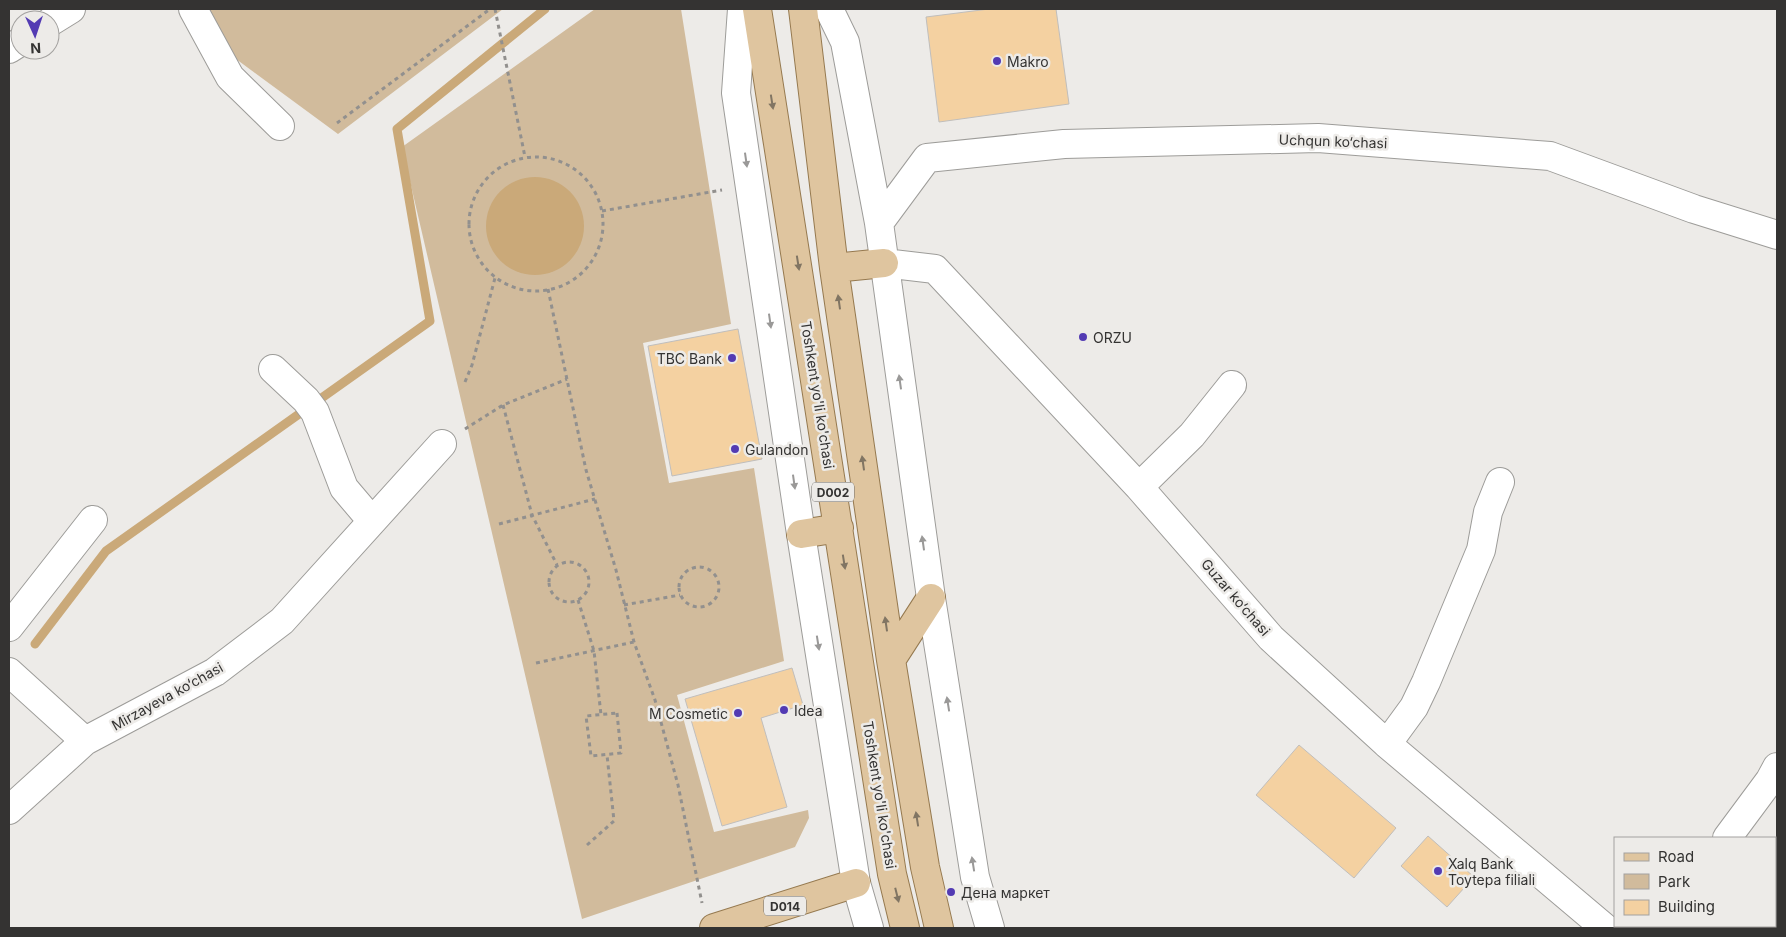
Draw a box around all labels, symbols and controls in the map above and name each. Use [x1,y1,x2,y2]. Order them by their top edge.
north arrow [10,10,60,60]
text: N [30,40,41,57]
place label: Makro [1007,53,1049,70]
marker: Makro [991,55,1003,67]
one-way arrow [769,94,777,110]
street label: Uchqun ko‘chasi [1278,131,1388,151]
one-way arrow [743,153,751,169]
one-way arrow [794,255,802,271]
one-way arrow [835,294,843,310]
one-way arrow [766,314,774,330]
street label: Toshkent yo'li ko'chasi [798,320,838,470]
place label: ORZU [1093,329,1132,346]
marker: ORZU [1077,331,1089,343]
place label: TBC Bank [657,350,722,367]
marker: TBC Bank [726,352,738,364]
one-way arrow [896,374,904,390]
place label: Gulandon [745,441,809,458]
marker: Gulandon [729,443,741,455]
one-way arrow [858,455,866,471]
one-way arrow [790,474,798,490]
road number: D002 [812,482,854,502]
one-way arrow [919,535,927,551]
one-way arrow [840,554,848,570]
street label: Guzar ko‘chasi [1198,555,1274,639]
one-way arrow [882,615,890,631]
one-way arrow [815,635,823,651]
street label: Mirzayeva ko‘chasi [108,658,226,734]
one-way arrow [943,695,951,711]
place label: Idea [794,702,823,719]
marker: Idea [778,704,790,716]
place label: M Cosmetic [649,705,728,722]
marker: M Cosmetic [732,707,744,719]
street label: Toshkent yo'li ko'chasi [860,720,900,870]
one-way arrow [912,810,920,826]
legend [1614,837,1776,927]
text: Road [1658,847,1694,866]
place label: Xalq Bank Toytepa filiali [1448,855,1535,888]
one-way arrow [969,856,977,872]
marker: Xalq Bank Toytepa filiali [1432,865,1444,877]
text: Park [1658,872,1691,891]
place label: Дена маркет [961,884,1050,901]
marker: Дена маркет [945,886,957,898]
one-way arrow [893,887,901,902]
road number: D014 [764,896,806,916]
text: Building [1658,897,1715,916]

